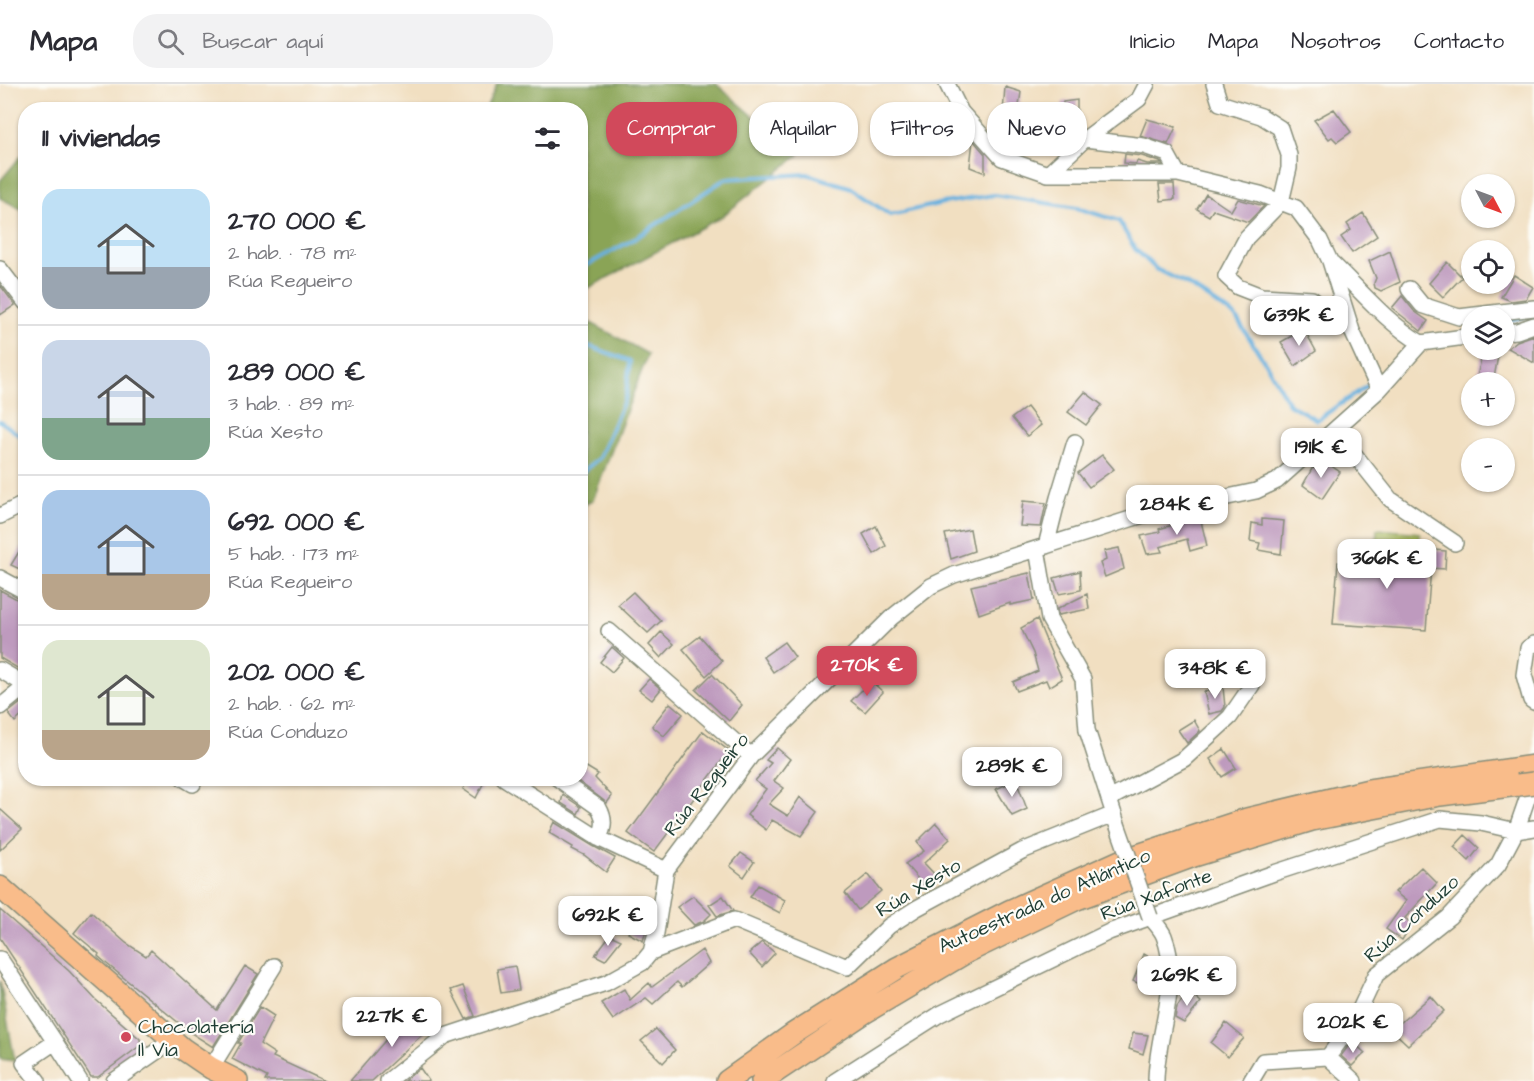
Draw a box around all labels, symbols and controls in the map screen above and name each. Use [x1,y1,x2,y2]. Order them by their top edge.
search box [133,14,553,68]
text: Mapa [30,22,97,61]
icon: search [154,25,187,58]
text: Buscar aquí [202,26,323,57]
text: Inicio [1130,27,1175,56]
text: Mapa [1208,27,1258,56]
text: Nosotros [1291,27,1381,56]
text: Contacto [1414,27,1504,56]
chip: Comprar [606,102,737,156]
chip: Alquilar [749,102,858,156]
chip: Filtros [870,102,975,156]
chip: Nuevo [987,102,1087,156]
text: 11 viviendas [42,120,161,156]
icon: filters [531,122,564,155]
north arrow [1461,174,1515,228]
map controls [1461,174,1515,492]
text: 270 000 € [228,203,366,239]
icon: home [90,213,162,285]
text: 2 hab. · 78 m² [228,239,357,267]
button: locate [1461,240,1515,294]
text: Rúa Regueiro [228,267,352,295]
pin: 639K € [1250,296,1348,347]
text: 639K € [1264,301,1334,329]
button: layers [1461,306,1515,360]
text: 289 000 € [228,354,365,390]
icon: home [90,364,162,436]
button: + [1461,372,1515,426]
text: 3 hab. · 89 m² [228,390,355,418]
text: Rúa Xesto [228,418,323,446]
pin: 191K € [1272,428,1370,479]
text: 191K € [1295,433,1347,461]
button: − [1461,438,1515,492]
pin: 284K € [1128,485,1226,536]
text: 284K € [1140,490,1214,518]
text: 692 000 € [228,504,365,540]
icon: home [90,514,162,586]
pin: 366K € [1338,539,1436,590]
text: 5 hab. · 173 m² [228,540,359,568]
text: 366K € [1351,544,1423,572]
text: Rúa Regueiro [228,568,352,596]
pin: 270K € [818,646,916,697]
pin: 348K € [1166,649,1264,700]
text: 270K € [831,651,903,679]
text: 202 000 € [228,654,365,690]
text: 348K € [1179,654,1251,682]
icon: home [90,664,162,736]
text: 2 hab. · 62 m² [228,690,355,718]
text: Rúa Conduzo [228,718,348,746]
street label: Rúa Regueiro [657,727,757,843]
pin: 289K € [963,747,1061,798]
text: 289K € [976,752,1048,780]
street label: Autoestrada do Atlántico [934,841,1155,960]
street label: Rúa Xesto [871,851,966,924]
street label: Rúa Xafonte [1097,862,1216,928]
street label: Rúa Conduzo [1358,868,1465,969]
pin: 692K € [559,896,657,947]
text: 692K € [572,901,644,929]
pin: 269K € [1138,956,1236,1007]
text: 269K € [1151,961,1223,989]
pin: 227K € [343,997,441,1048]
text: 227K € [356,1002,428,1030]
pin: 202K € [1304,1003,1402,1054]
text: 202K € [1317,1008,1389,1036]
place label: Chocolatería Il Via [138,1013,254,1064]
marker: Chocolatería Il Via [119,1030,133,1044]

